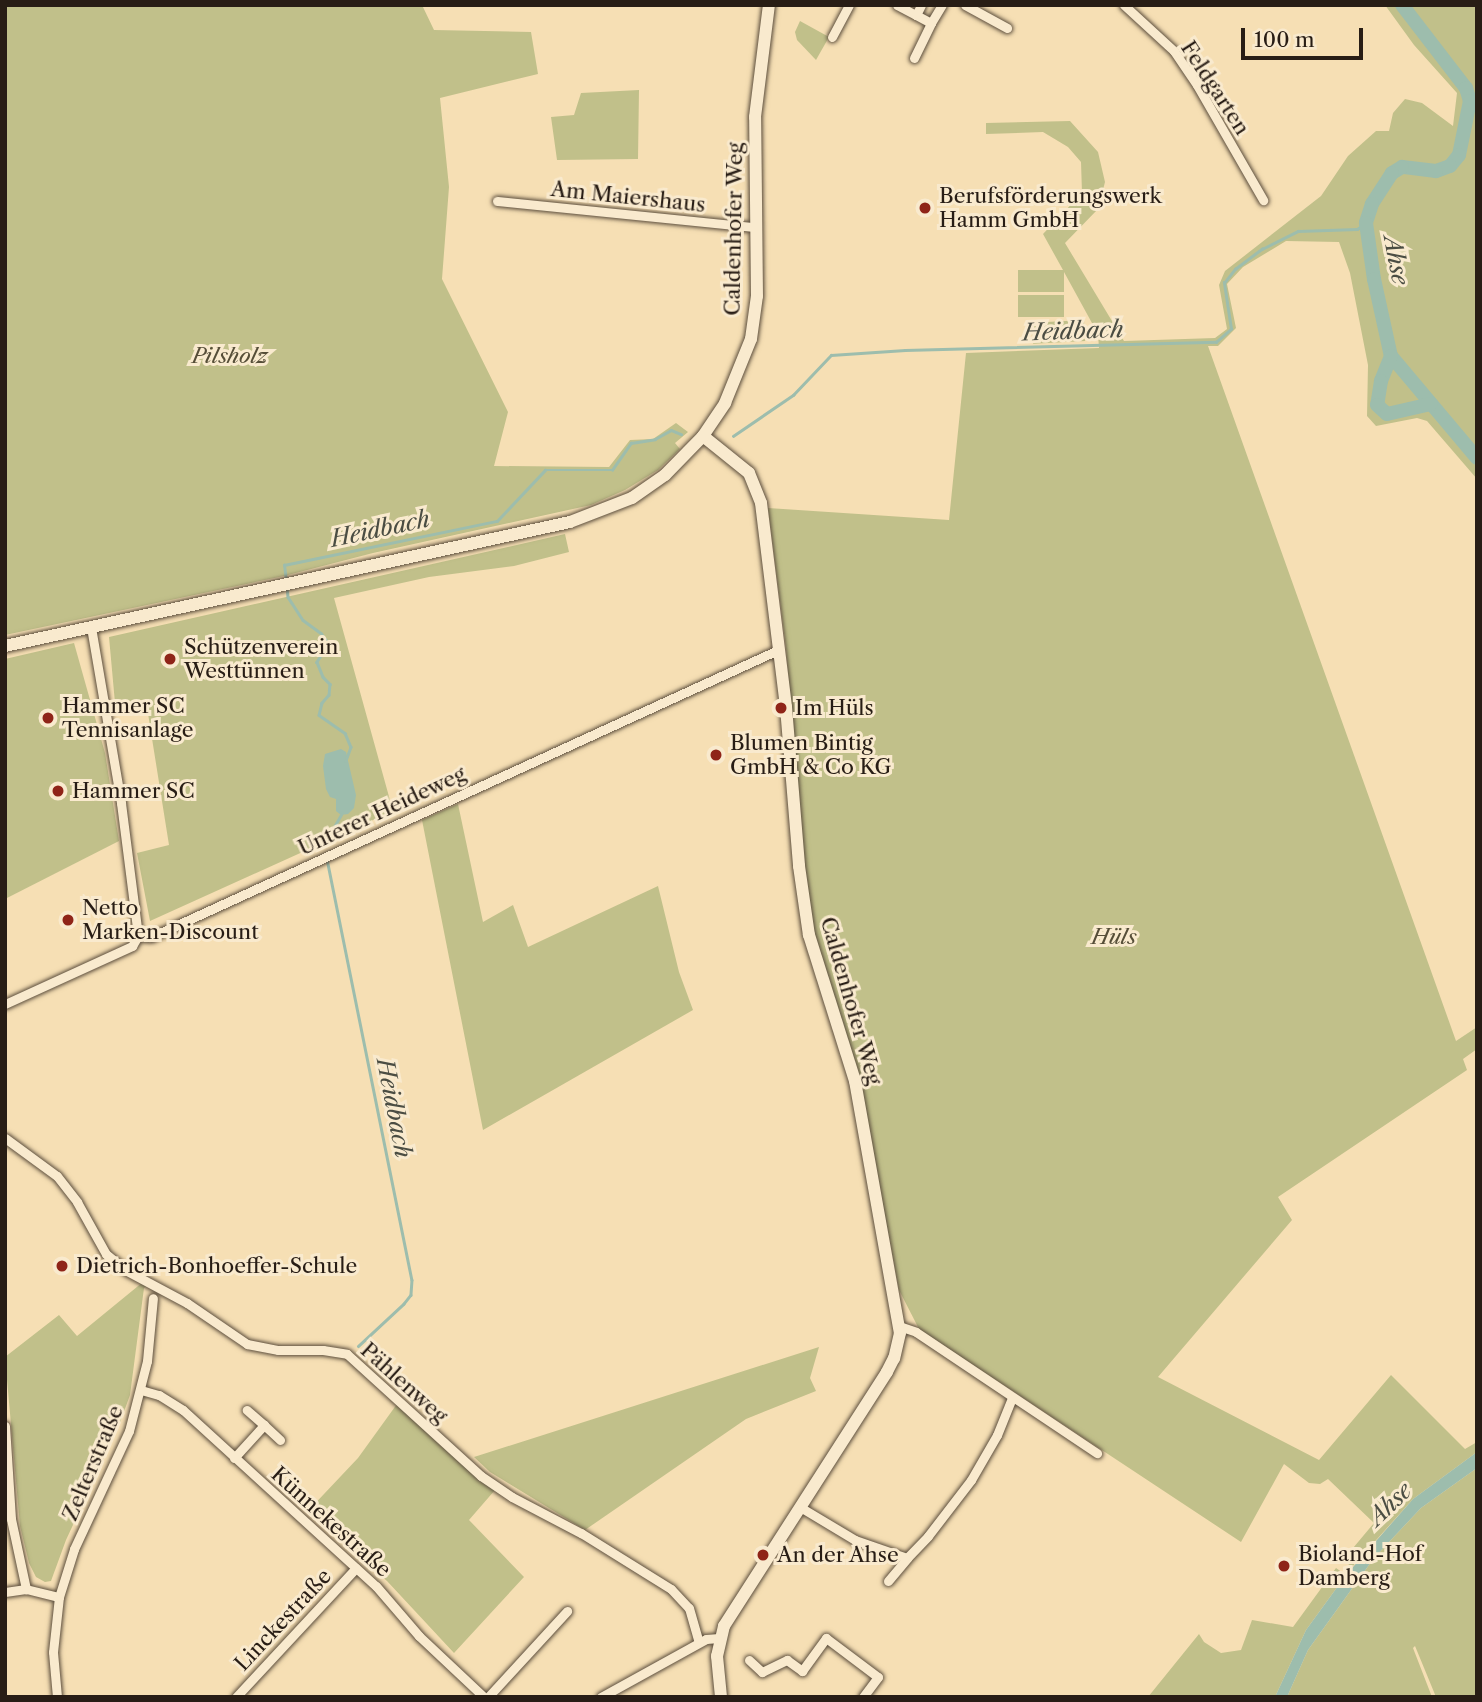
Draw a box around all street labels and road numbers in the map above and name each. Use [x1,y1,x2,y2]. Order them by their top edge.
street label: Feldgarten [1175,36,1255,140]
street label: Caldenhofer Weg [720,141,748,317]
street label: Am Maiershaus [549,176,707,218]
street label: Unterer Heideweg [294,761,470,861]
street label: Caldenhofer Weg [815,914,887,1088]
street label: Pählenweg [355,1337,453,1429]
street label: Zelterstraße [57,1402,129,1524]
street label: Künnekestraße [266,1462,396,1582]
street label: Linckestraße [229,1564,337,1676]

